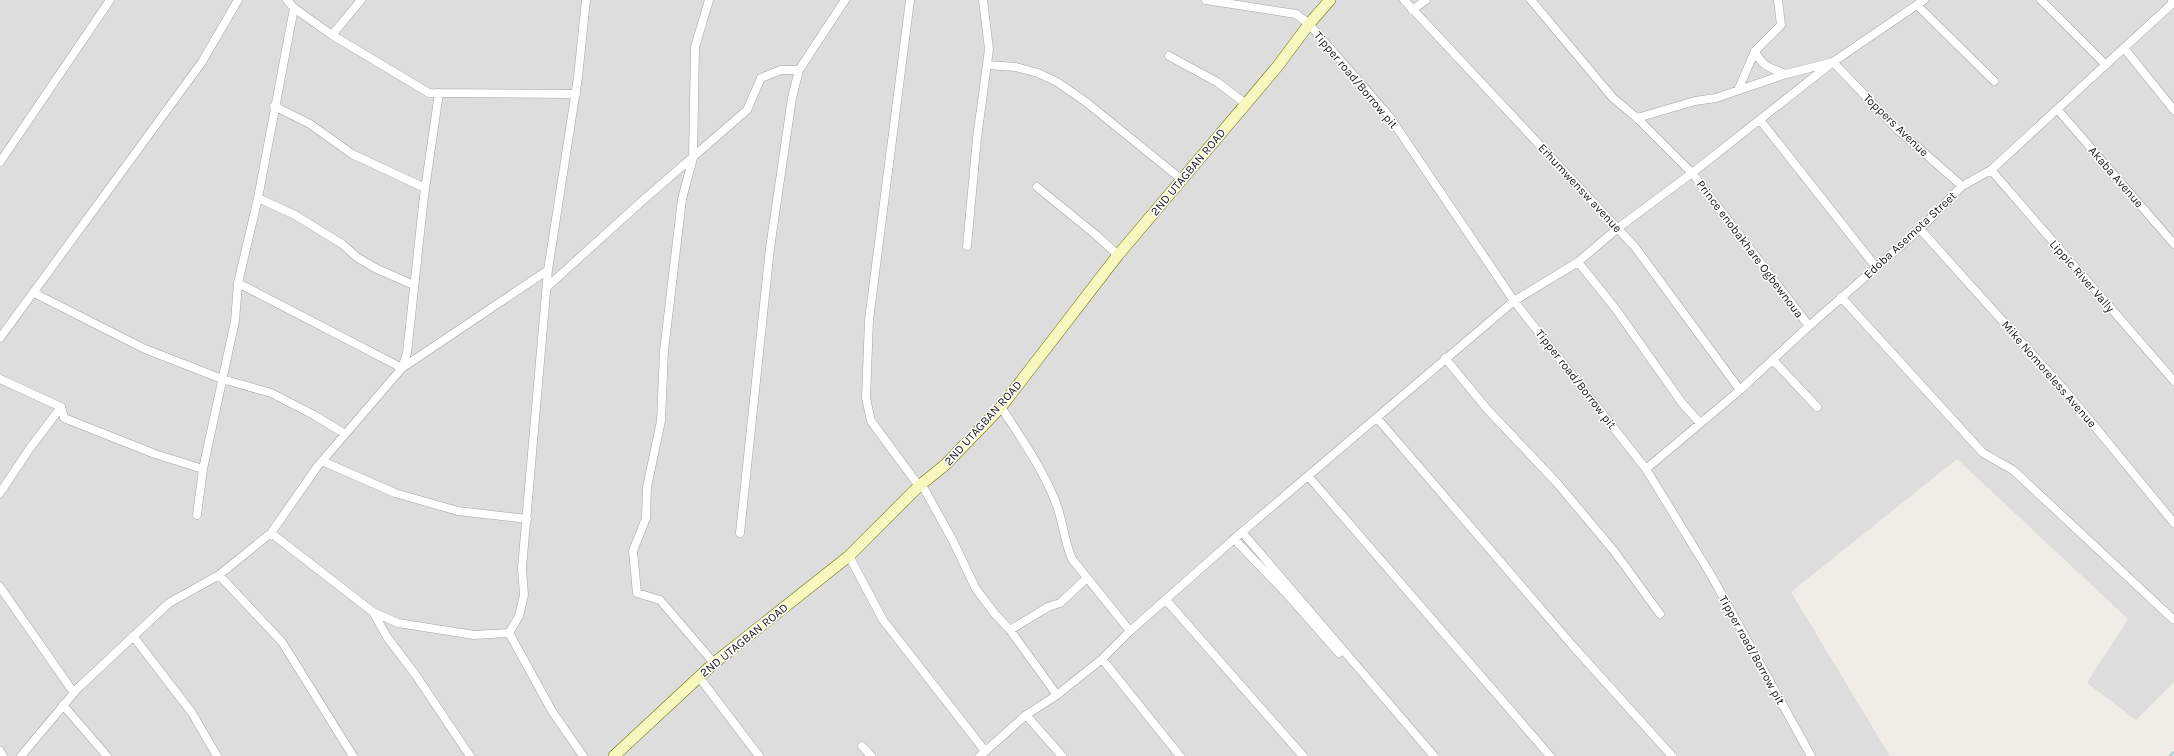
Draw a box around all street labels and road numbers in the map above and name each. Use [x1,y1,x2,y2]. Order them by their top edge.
street label: Tipper road/Borrow pit [1311,29,1401,132]
street label: Toppers Avenue [1861,91,1931,159]
street label: 2ND UTAGBAN ROAD [1148,126,1229,218]
street label: Erhumwensw avenue [1535,141,1625,235]
street label: Akaba Avenue [2086,144,2146,210]
street label: Prince enobakhare Ogbewnoua [1694,177,1806,321]
street label: Edoba Asemota Street [1861,188,1959,281]
street label: Lippic River Vally [2047,237,2118,315]
street label: Mike Nomoreless Avenue [1999,318,2099,430]
street label: Tipper road/Borrow pit [1533,326,1620,432]
street label: 2ND UTAGBAN ROAD [941,378,1025,468]
street label: Tipper road/Borrow pit [1716,593,1788,707]
street label: 2ND UTAGBAN ROAD [697,600,791,680]

